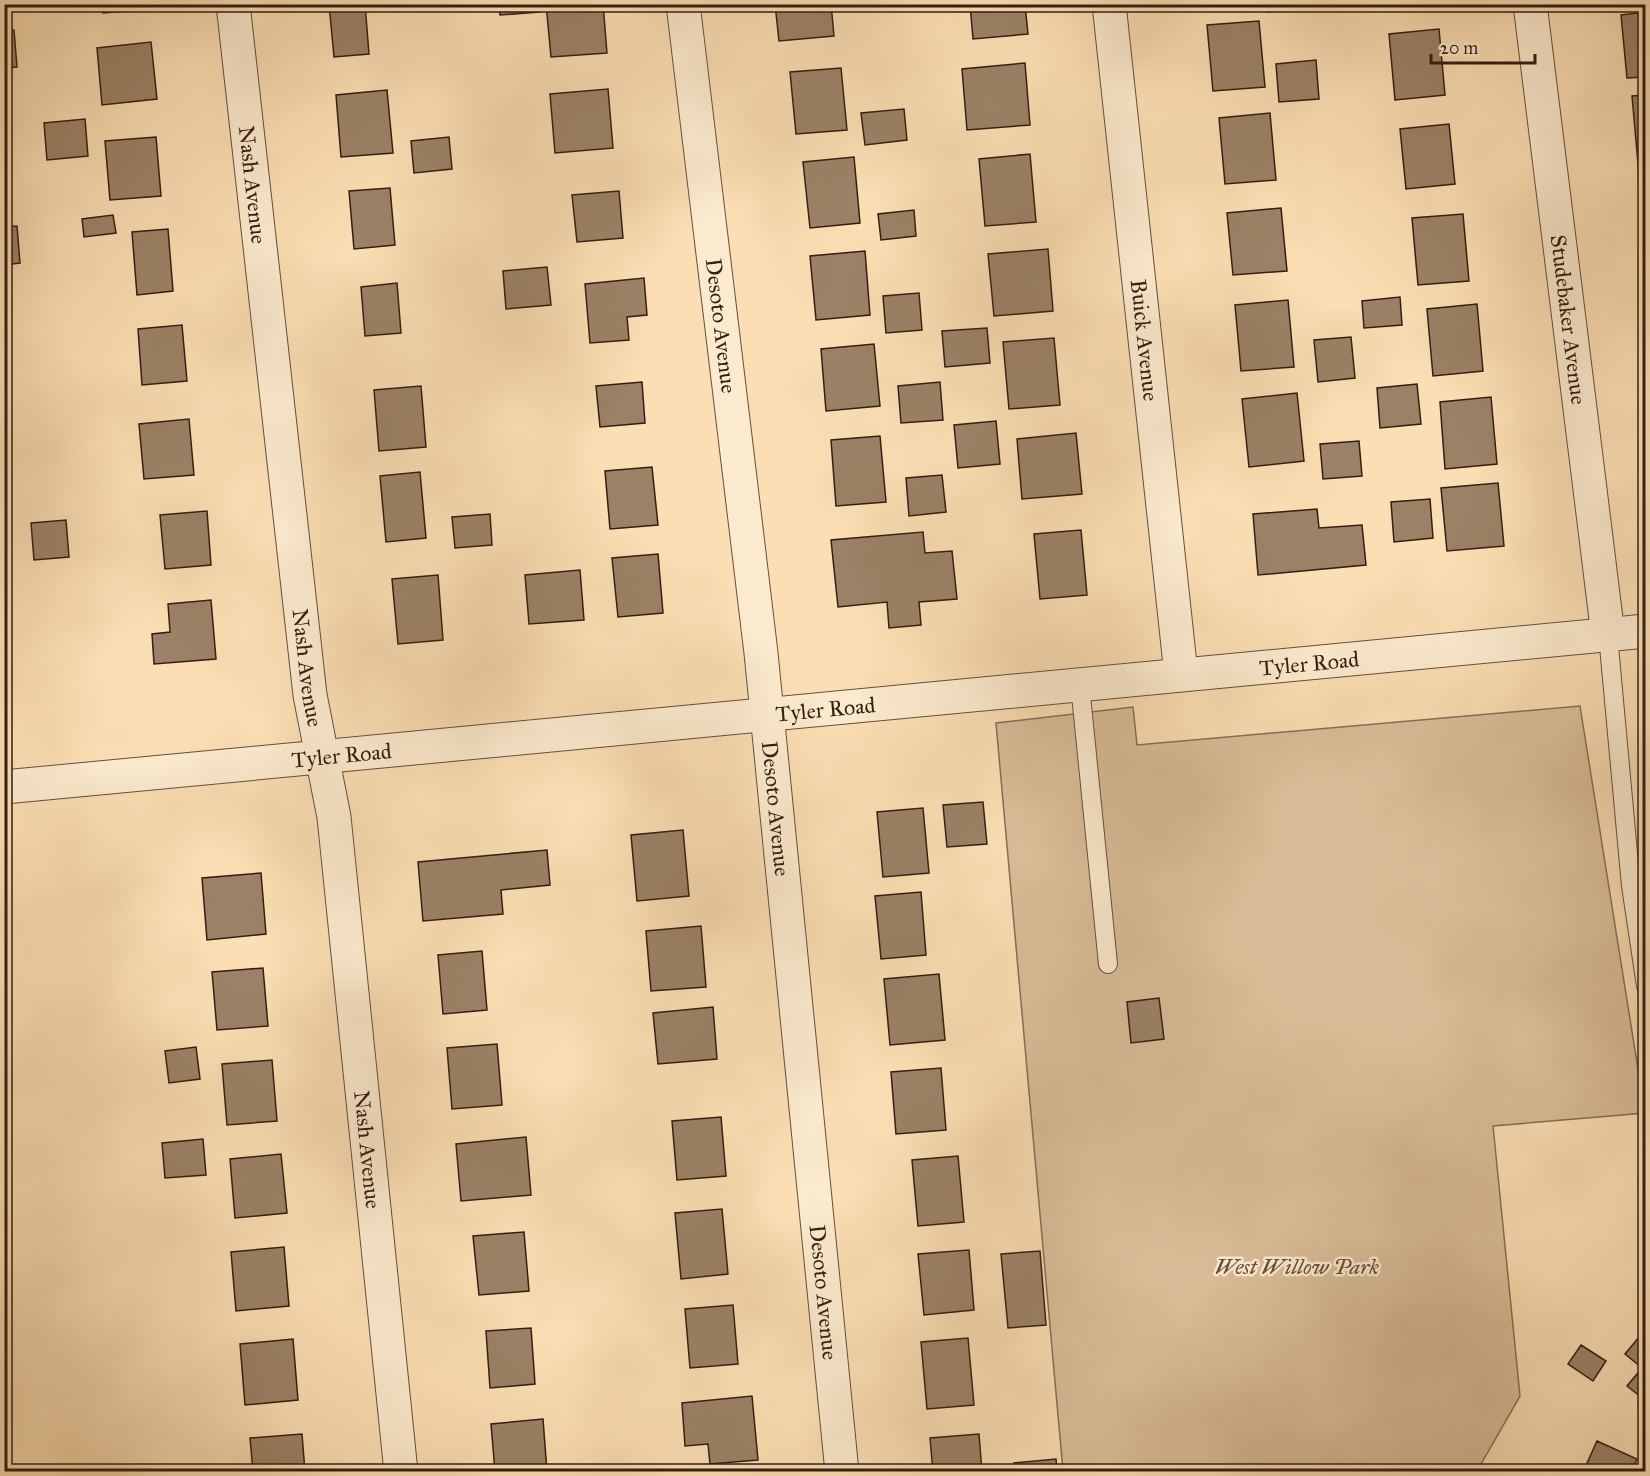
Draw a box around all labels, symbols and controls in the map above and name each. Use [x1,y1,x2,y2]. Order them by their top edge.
scale bar [1431,27,1534,65]
text: 20 m [1440,37,1478,59]
street label: Nash Avenue [233,124,273,245]
street label: Studebaker Avenue [1545,233,1593,406]
street label: Desoto Avenue [700,257,743,395]
street label: Buick Avenue [1125,278,1165,402]
street label: Nash Avenue [287,607,329,729]
street label: Tyler Road [1258,645,1360,681]
street label: Tyler Road [774,691,877,727]
street label: Tyler Road [290,737,393,773]
street label: Desoto Avenue [756,740,797,877]
street label: Nash Avenue [349,1089,387,1210]
street label: Desoto Avenue [804,1223,844,1361]
park label: West Willow Park [1215,1253,1379,1280]

